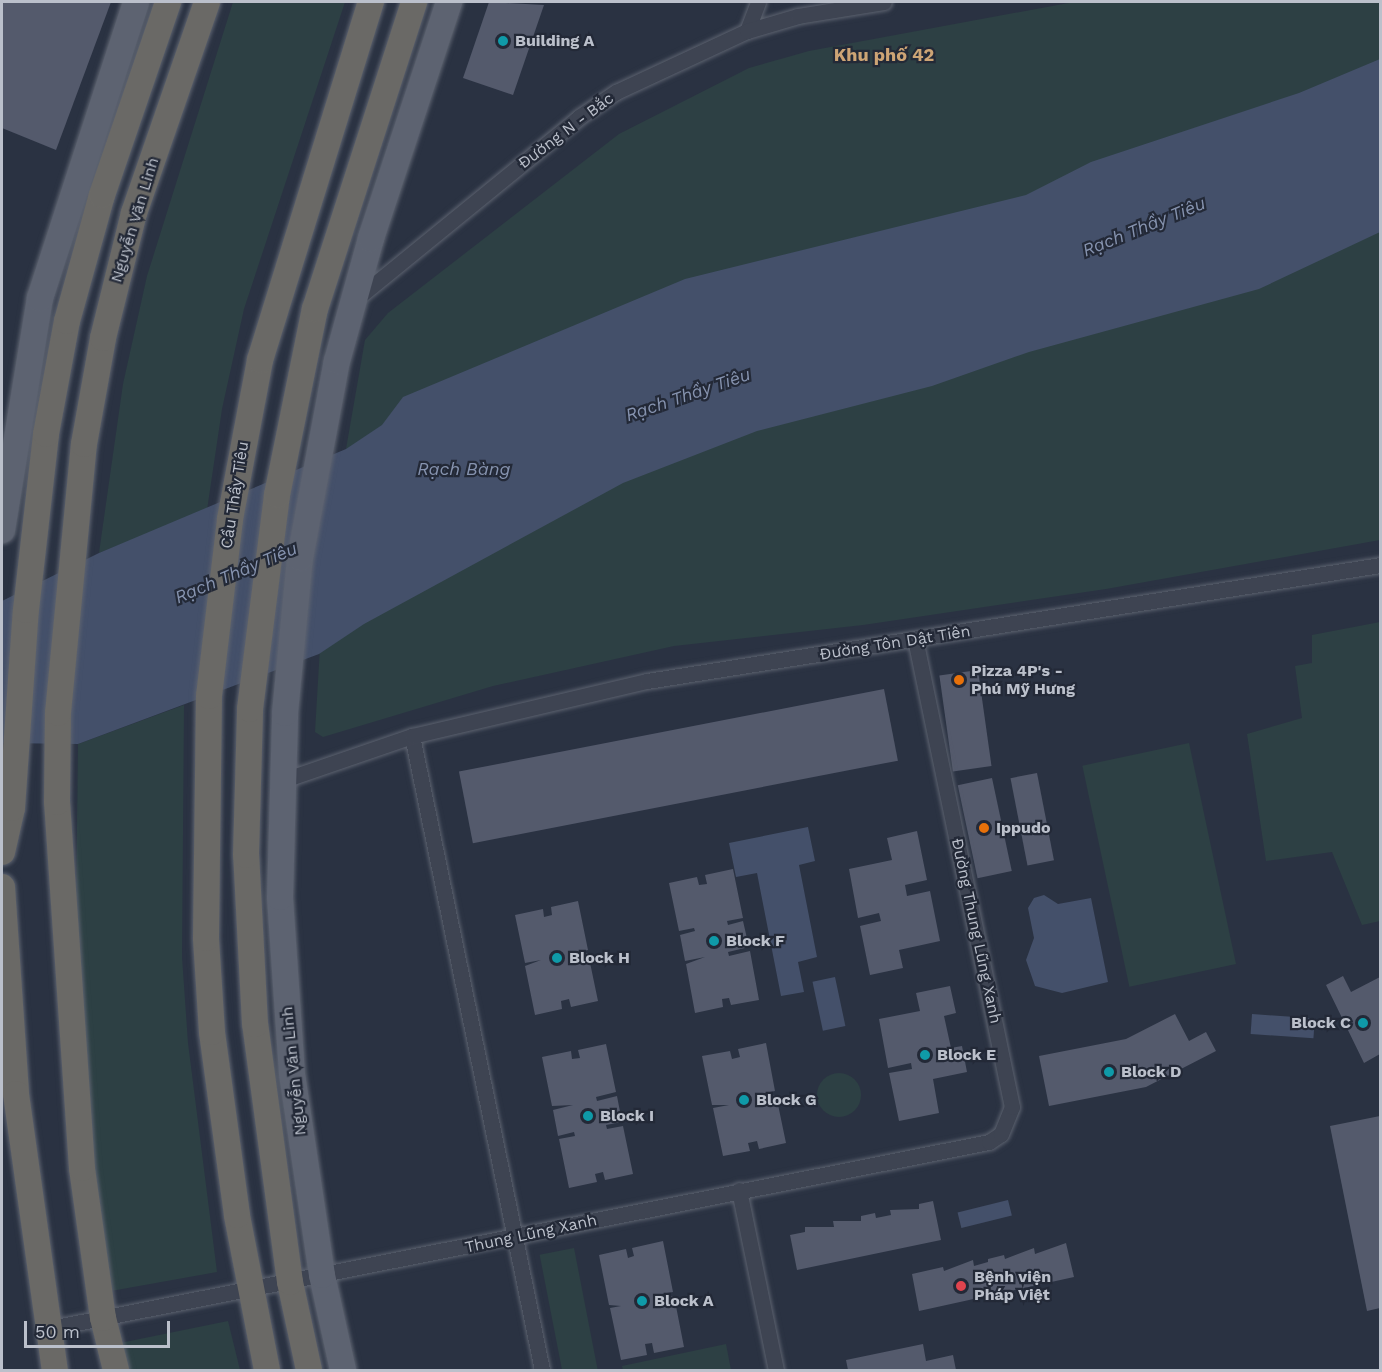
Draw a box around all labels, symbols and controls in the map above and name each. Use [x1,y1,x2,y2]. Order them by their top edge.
place label: Building A [515,31,595,51]
marker: Building A [496,34,510,48]
district label: Khu phố 42 [834,44,934,66]
street label: Đường N - Bắc [515,89,617,173]
street label: Nguyễn Văn Linh [107,155,163,285]
water label: Rạch Thầy Tiêu [1079,192,1209,262]
water label: Rạch Thầy Tiêu [622,363,754,427]
street label: Cầu Thầy Tiêu [217,439,253,551]
water label: Rạch Bàng [417,458,511,480]
water label: Rạch Thầy Tiêu [171,537,301,609]
street label: Đường Tôn Dật Tiên [818,622,972,664]
place label: Pizza 4P's - Phú Mỹ Hưng [971,661,1075,699]
marker: Pizza 4P's - Phú Mỹ Hưng [952,673,966,687]
place label: Ippudo [996,818,1051,838]
marker: Ippudo [977,821,991,835]
street label: Đường Thung Lũng Xanh [947,836,1005,1026]
place label: Block F [726,931,785,951]
marker: Block F [707,934,721,948]
place label: Block H [569,948,630,968]
marker: Block H [550,951,564,965]
street label: Nguyễn Văn Linh [278,1005,310,1137]
place label: Block C [1291,1013,1351,1033]
marker: Block C [1356,1016,1370,1030]
place label: Block E [937,1045,996,1065]
marker: Block E [918,1048,932,1062]
place label: Block D [1121,1062,1182,1082]
marker: Block D [1102,1065,1116,1079]
place label: Block G [756,1090,817,1110]
marker: Block G [737,1093,751,1107]
place label: Block I [600,1106,654,1126]
marker: Block I [581,1109,595,1123]
street label: Thung Lũng Xanh [463,1211,599,1257]
place label: Bệnh viện Pháp Việt [974,1267,1051,1305]
marker: Bệnh viện Pháp Việt [952,1277,970,1295]
place label: Block A [654,1291,714,1311]
marker: Block A [635,1294,649,1308]
scale bar [27,1309,172,1347]
text: 50 m [35,1321,80,1342]

